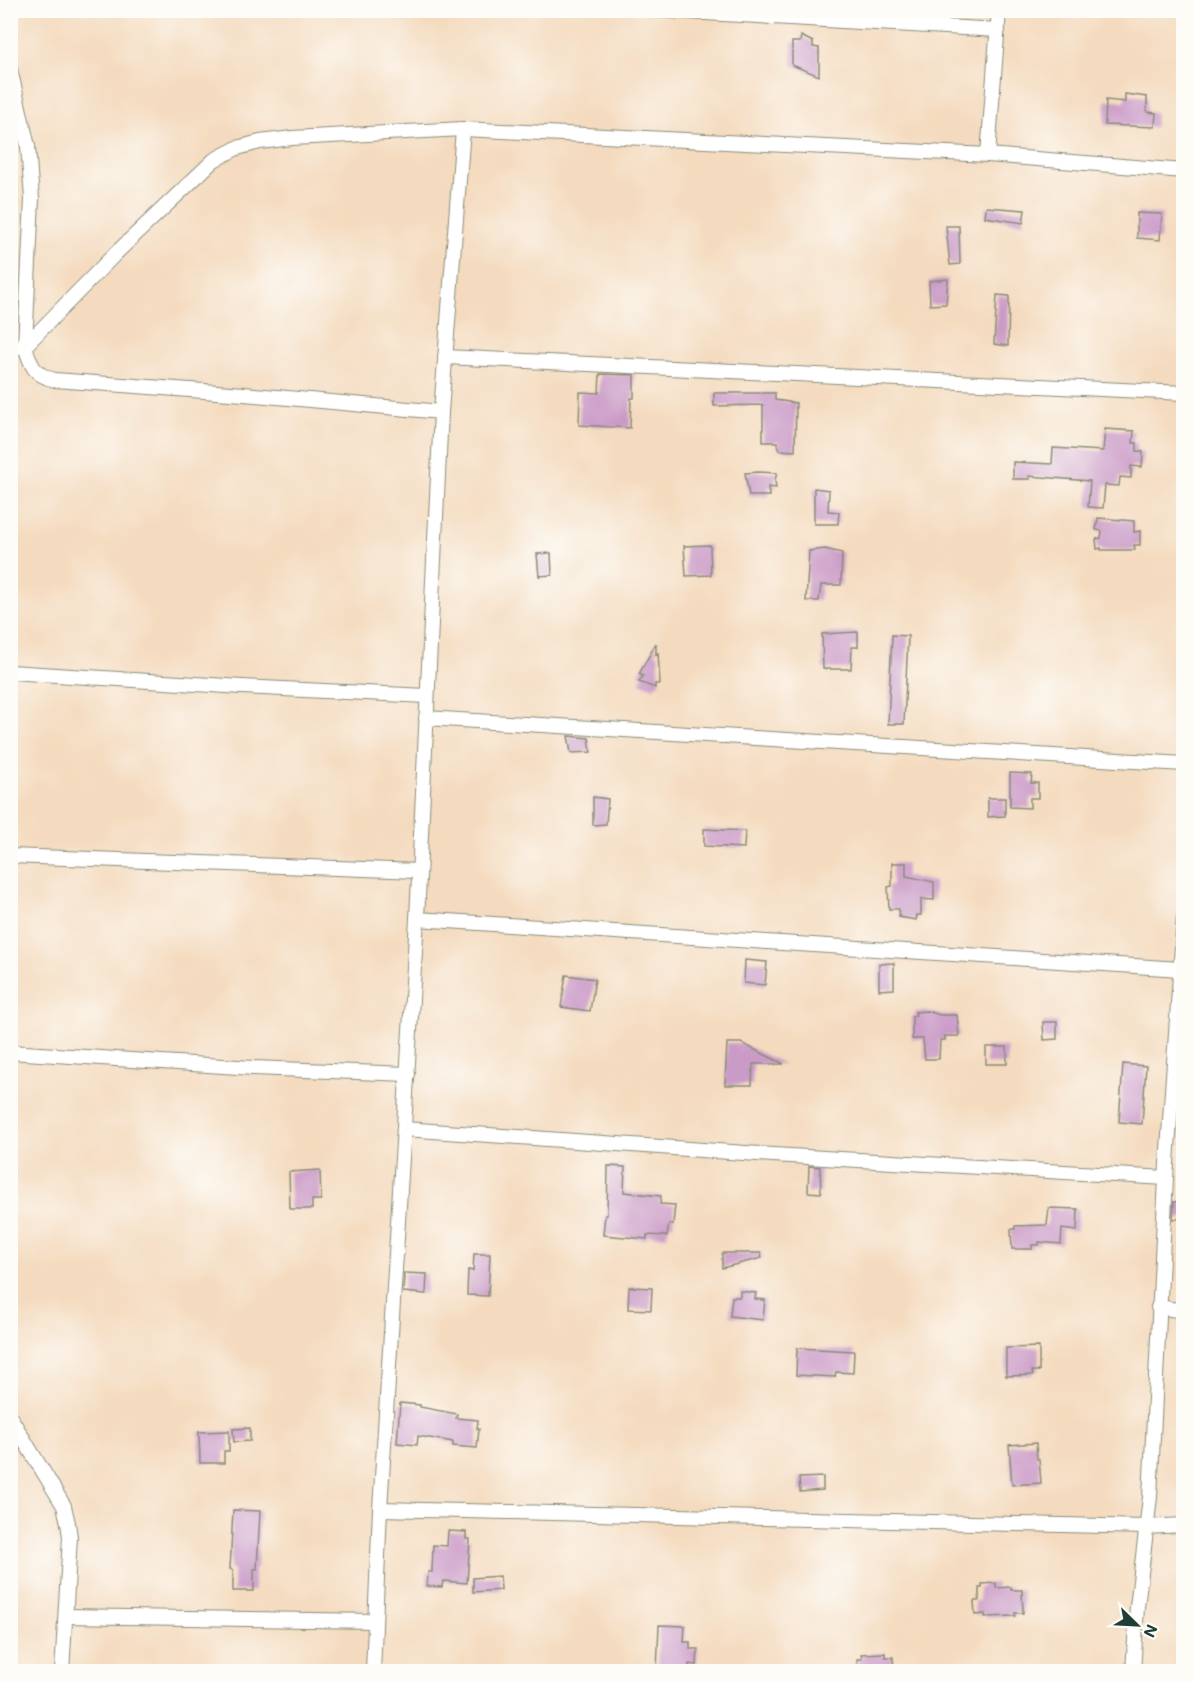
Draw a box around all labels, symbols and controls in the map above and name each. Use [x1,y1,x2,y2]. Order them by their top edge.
north arrow [1107,1595,1167,1655]
text: N [1139,1621,1163,1641]

